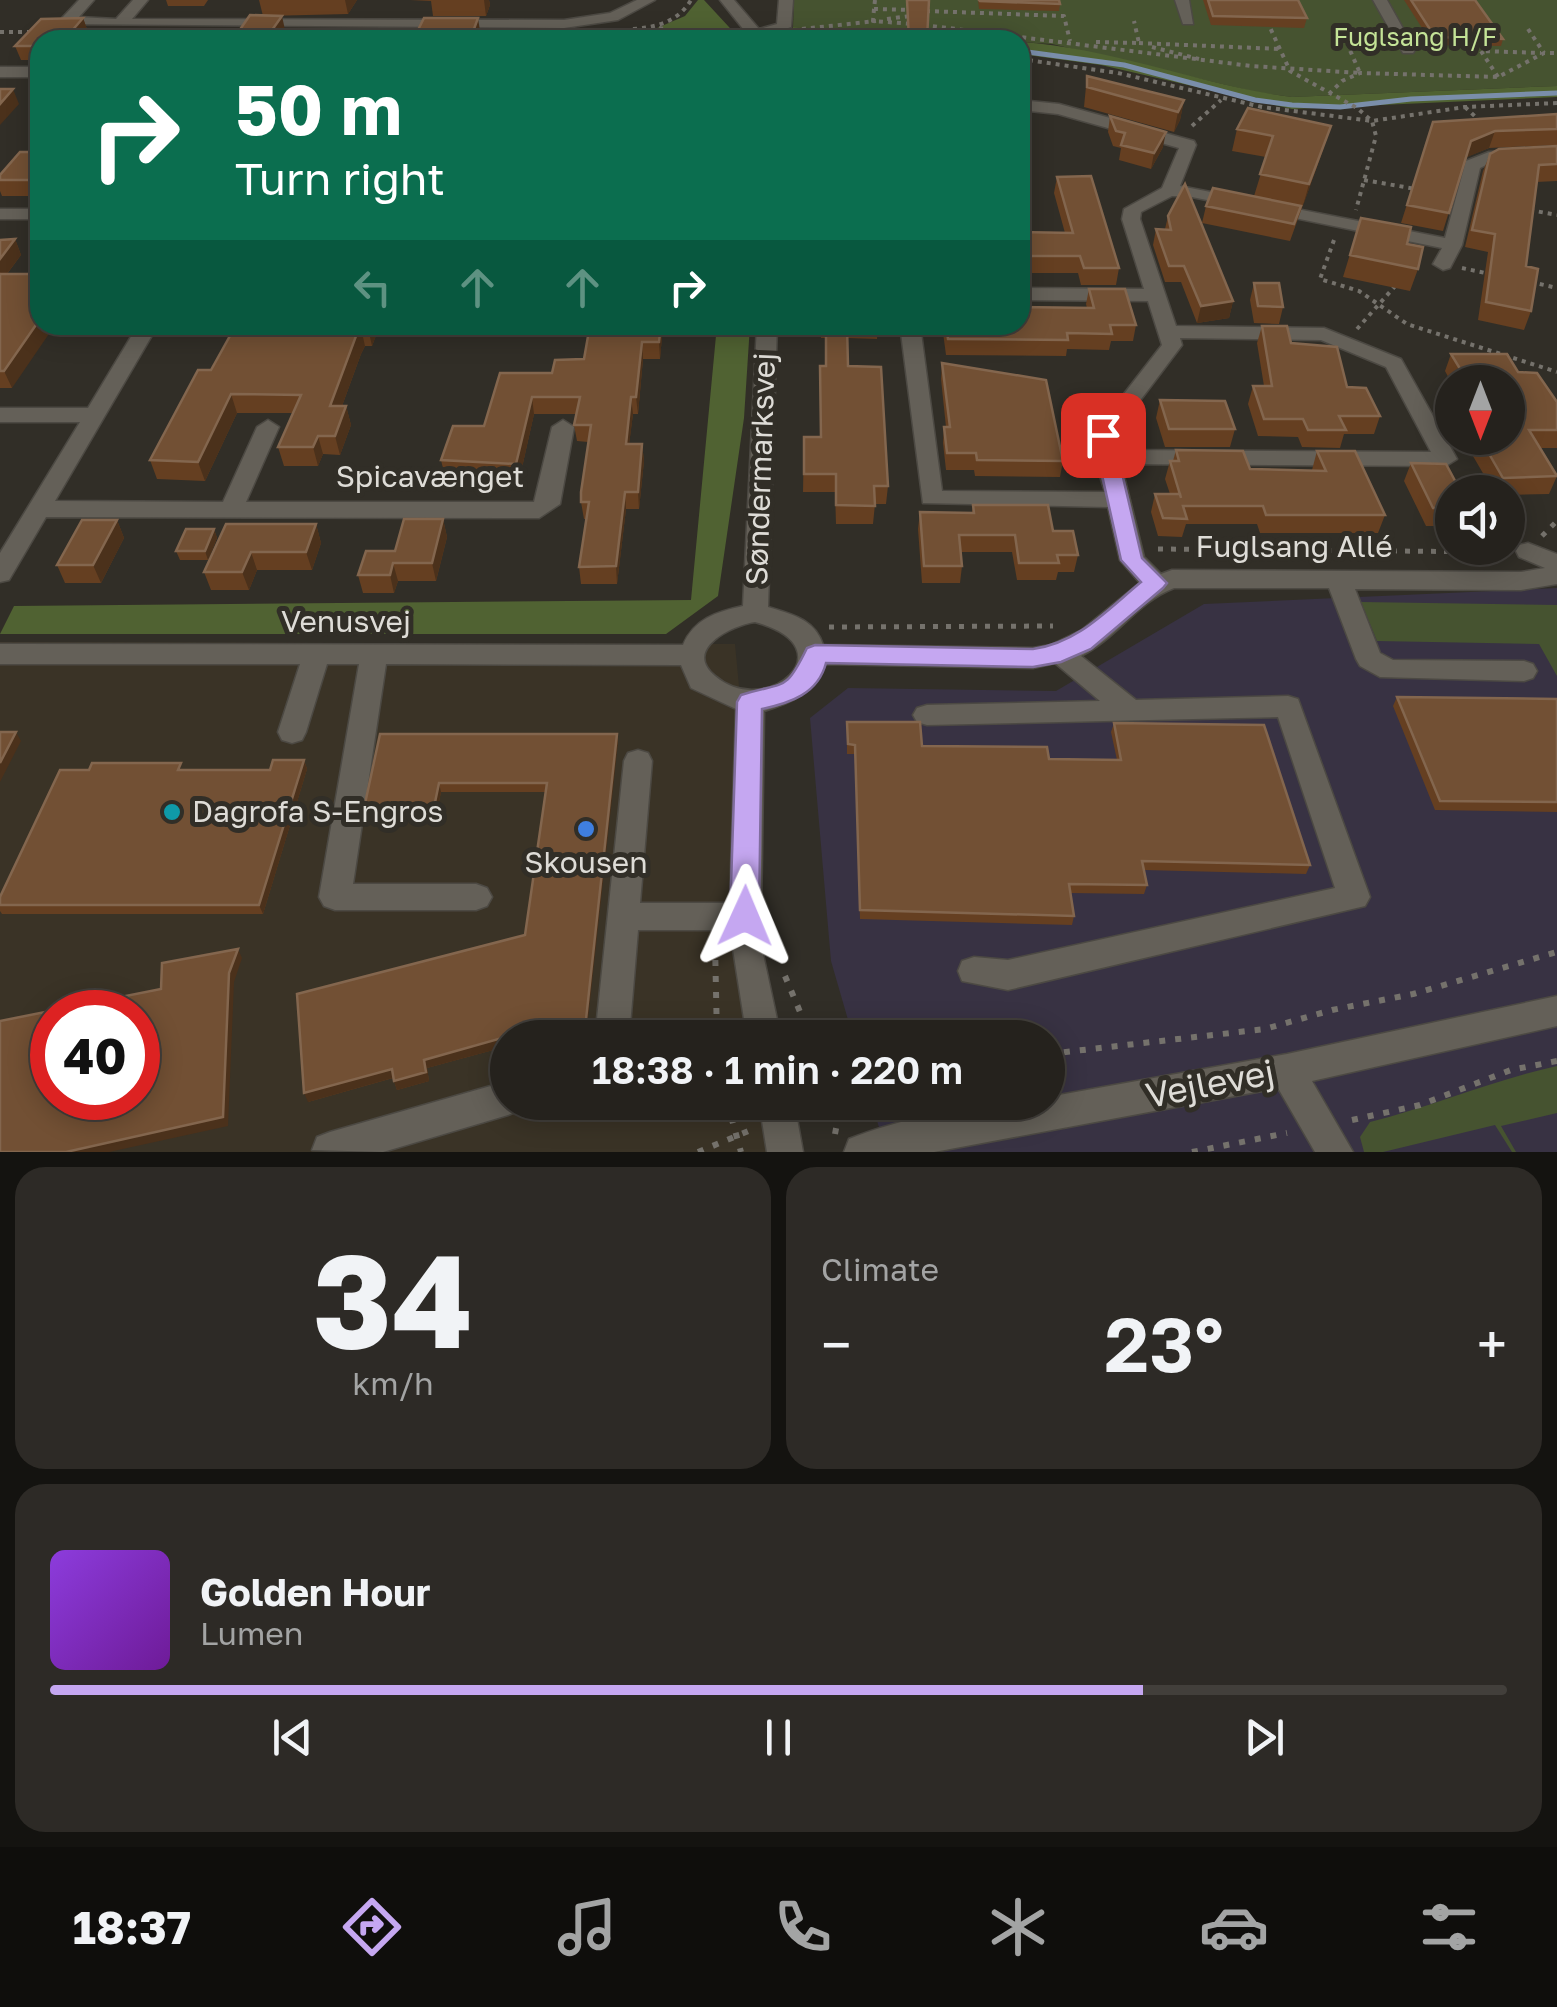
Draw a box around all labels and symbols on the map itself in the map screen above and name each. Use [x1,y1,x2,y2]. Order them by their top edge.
park label: Fuglsang H/F [1333,21,1497,52]
street label: Søndermarksvej [738,352,782,586]
north arrow [1435,365,1525,455]
pin [1061,393,1146,478]
street label: Spicavænget [336,458,524,494]
street label: Fuglsang Allé [1195,528,1393,564]
street label: Venusvej [281,603,411,639]
place label: Dagrofa S-Engros [192,793,443,829]
marker: Dagrofa S-Engros [161,801,183,823]
marker: Skousen [575,818,597,840]
place label: Skousen [524,844,648,880]
position arrow [693,864,797,968]
speed limit sign: 40 [30,990,160,1120]
street label: Vejlevej [1142,1050,1278,1116]

